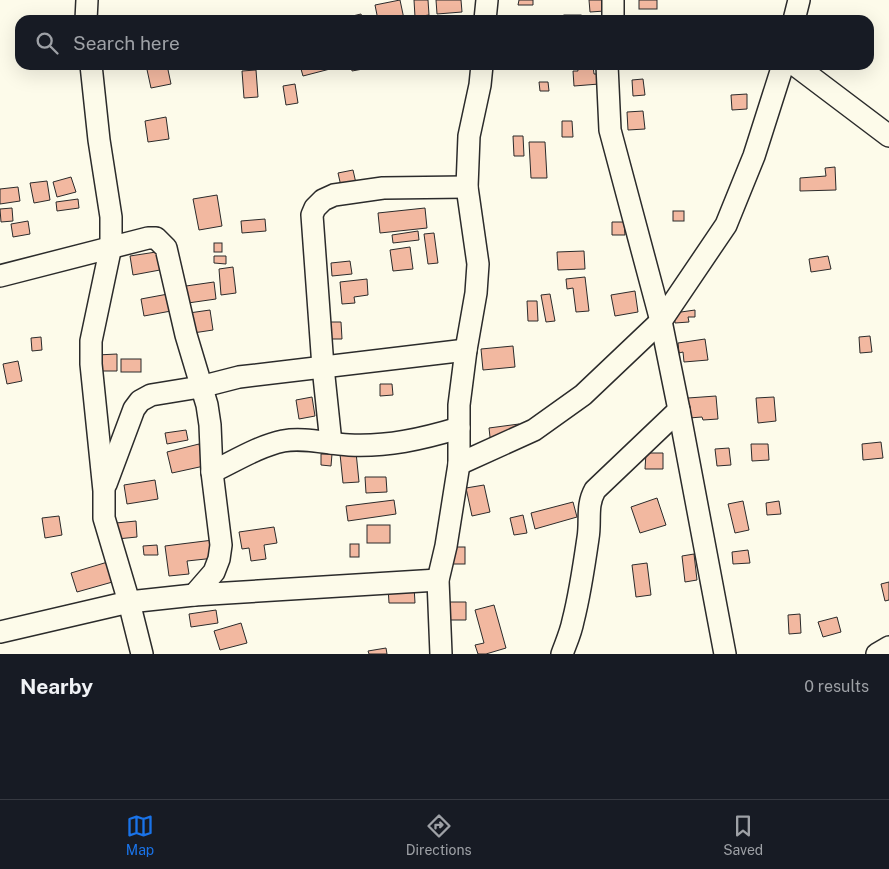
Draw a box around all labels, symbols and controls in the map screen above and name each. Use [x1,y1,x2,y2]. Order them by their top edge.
search box [15,15,874,70]
icon: search [33,29,61,57]
text: Search here [73,32,180,54]
text: Nearby [20,674,93,699]
text: 0 results [804,677,869,696]
tab: Map [126,812,154,858]
tab: Directions [406,812,472,858]
tab: Saved [723,812,763,858]

